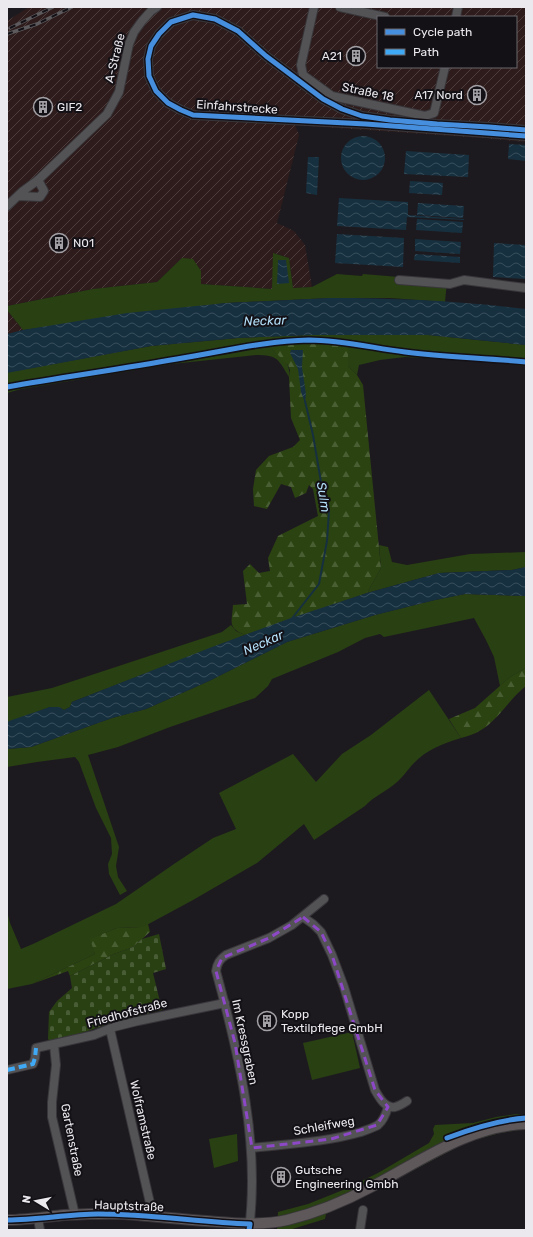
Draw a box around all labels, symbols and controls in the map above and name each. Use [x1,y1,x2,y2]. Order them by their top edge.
legend [377,16,517,68]
text: Cycle path [413,25,472,39]
street label: A-Straße [102,32,128,84]
building icon: A21 [345,45,367,67]
text: Path [413,45,439,59]
place label: A21 [322,49,342,63]
street label: Straße 18 [341,80,395,104]
building icon: A17 Nord [466,84,488,106]
place label: A17 Nord [414,88,463,102]
building icon: GIF2 [32,96,54,118]
street label: Einfahrstrecke [196,97,278,117]
place label: GIF2 [57,100,82,114]
building icon: N01 [48,232,70,254]
place label: N01 [73,236,94,250]
water label: Neckar [243,312,288,329]
water label: Sulm [314,481,333,513]
water label: Neckar [241,626,287,658]
street label: Friedhofstraße [85,995,169,1030]
street label: Im Kressgraben [229,998,261,1086]
place label: Kopp Textilpflege GmbH [281,1007,383,1035]
building icon: Kopp Textilpflege GmbH [256,1010,278,1032]
street label: Wolframstraße [127,1079,159,1161]
street label: Gartenstraße [58,1102,86,1178]
street label: Schleifweg [292,1114,356,1138]
place label: Gutsche Engineering Gmbh [295,1163,398,1191]
building icon: Gutsche Engineering Gmbh [270,1166,292,1188]
north arrow [16,1181,56,1221]
text: N [20,1194,34,1204]
street label: Hauptstraße [94,1198,164,1214]

